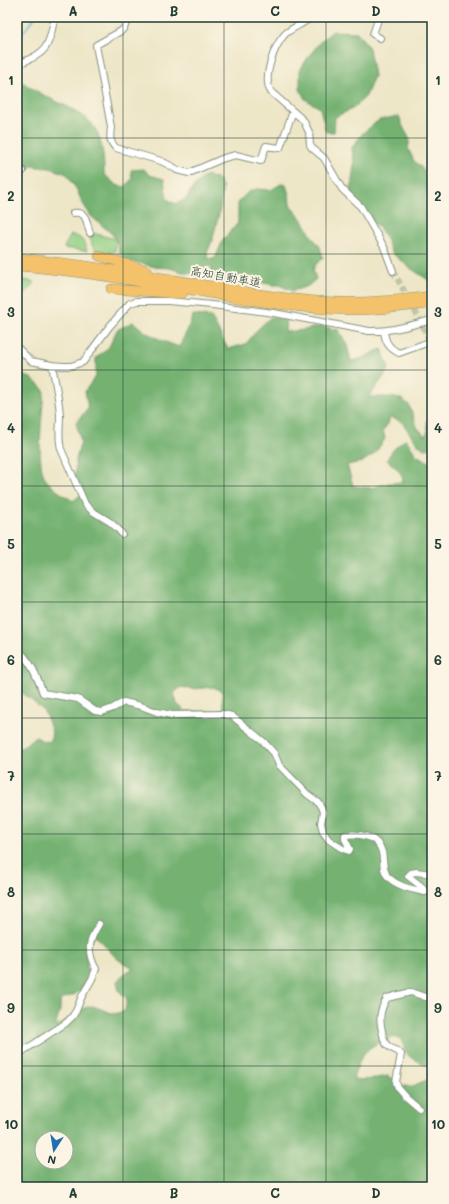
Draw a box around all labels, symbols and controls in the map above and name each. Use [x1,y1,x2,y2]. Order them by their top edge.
text: A [68,2,78,19]
text: B [170,2,179,19]
text: C [270,2,280,19]
text: D [371,2,381,19]
text: 1 [8,71,14,88]
text: 1 [435,71,441,88]
text: 2 [7,187,15,204]
text: 2 [434,187,442,204]
street label: 高知自動車道 [189,262,263,290]
text: 3 [7,303,15,320]
text: 3 [434,303,442,320]
text: 4 [7,419,15,436]
text: 4 [434,419,442,436]
text: 5 [7,535,15,552]
text: 5 [434,535,442,552]
text: 6 [7,651,15,668]
text: 6 [434,651,442,668]
text: 7 [7,767,15,784]
text: 7 [434,767,442,784]
text: 8 [7,883,15,900]
text: 8 [434,883,442,900]
text: 9 [7,999,15,1016]
text: 9 [434,999,442,1016]
text: 10 [4,1115,18,1132]
text: 10 [431,1115,445,1132]
north arrow [34,1130,74,1170]
text: N [46,1152,57,1168]
text: A [68,1184,78,1201]
text: B [170,1184,179,1201]
text: C [270,1184,280,1201]
text: D [371,1184,381,1201]

